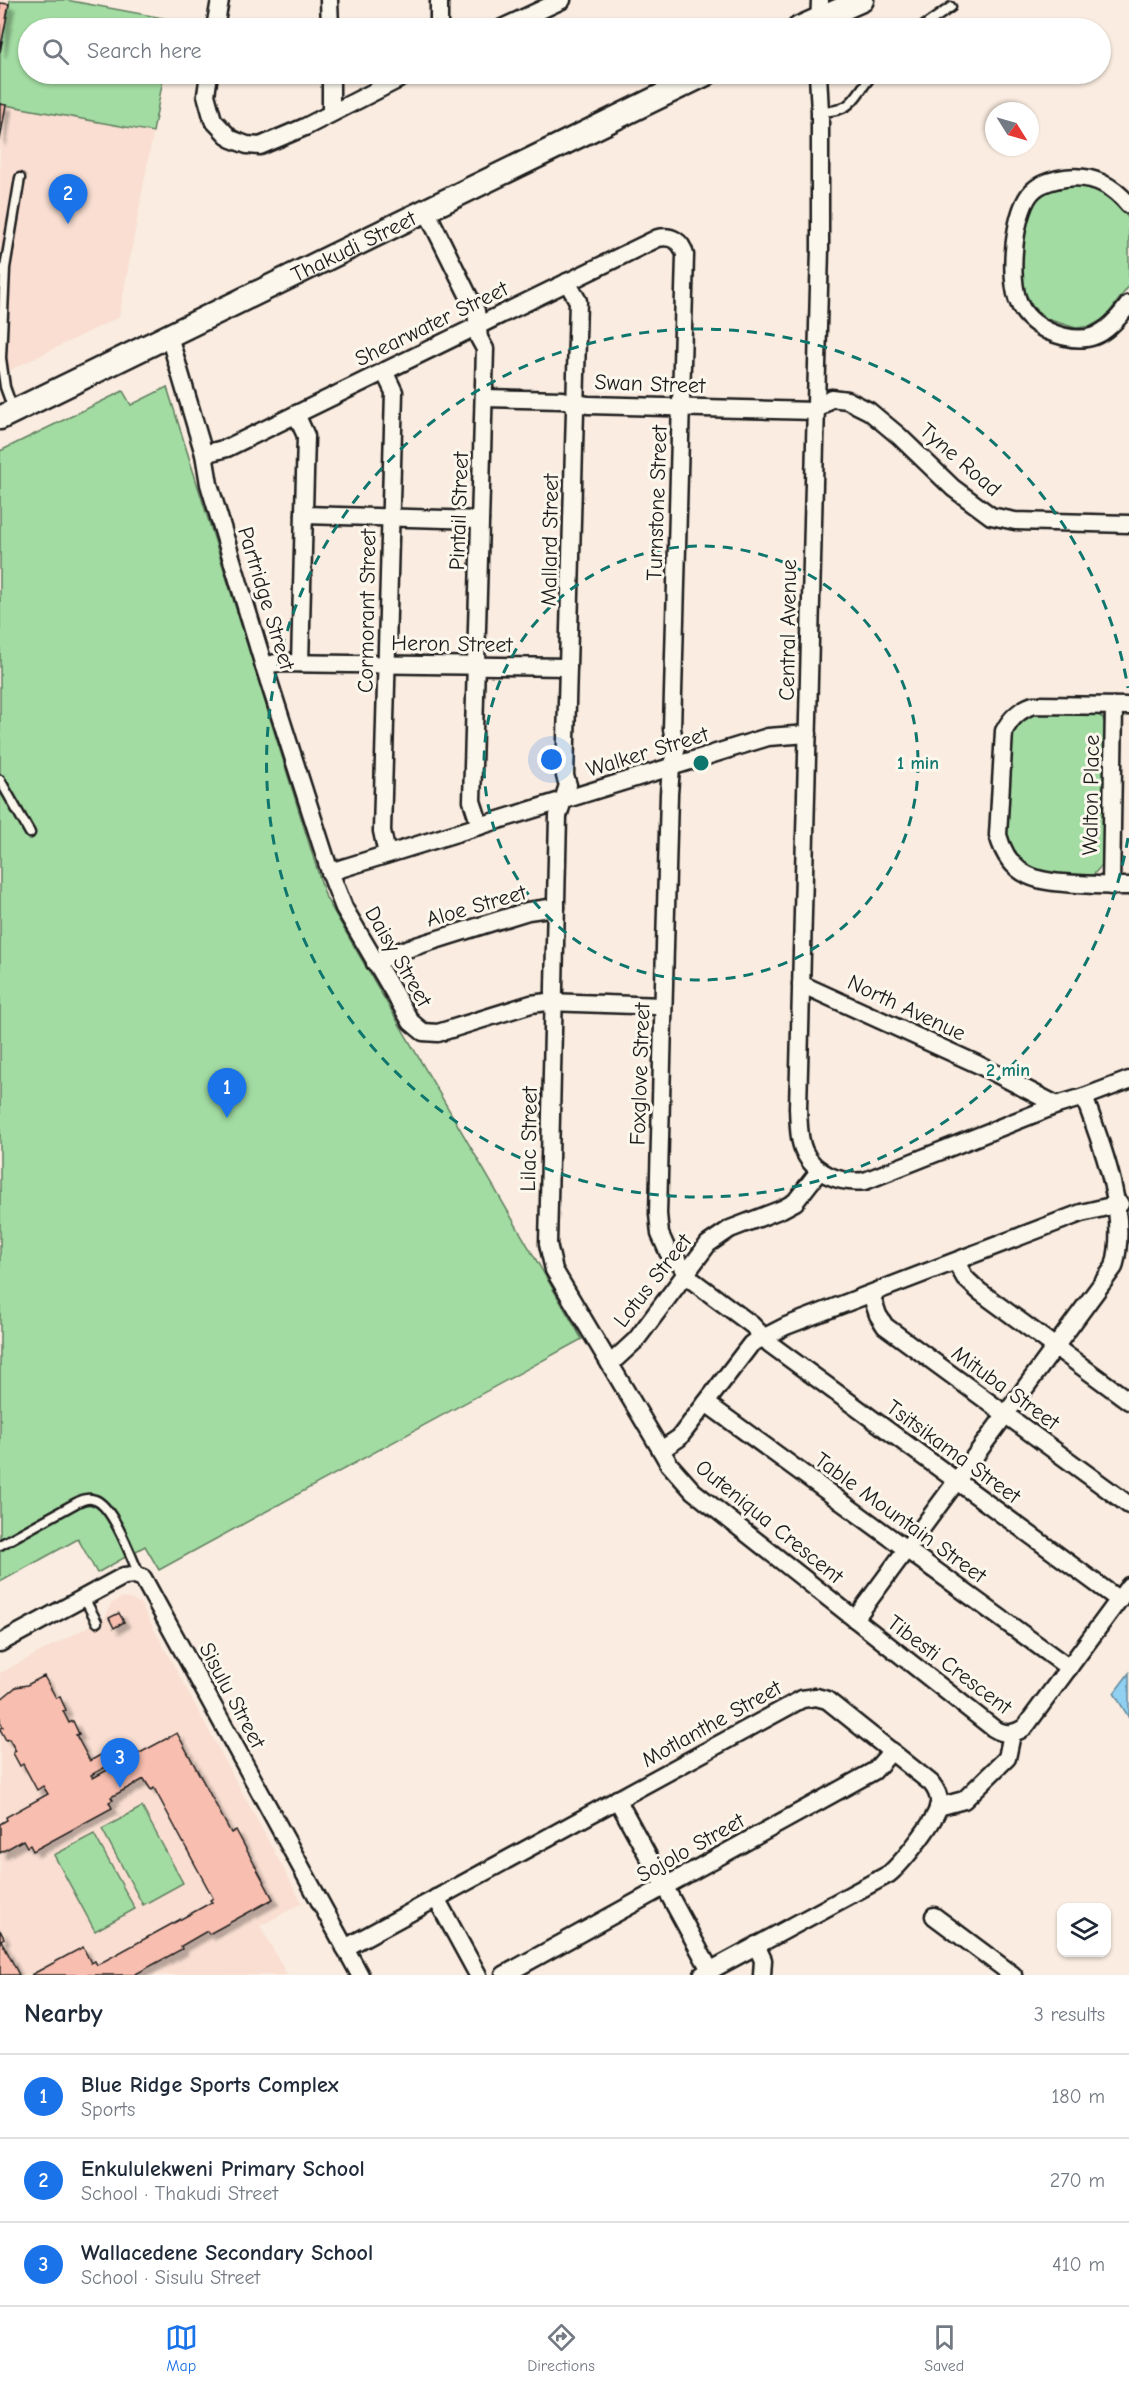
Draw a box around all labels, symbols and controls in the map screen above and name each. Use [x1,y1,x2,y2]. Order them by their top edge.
search box [18,18,1111,84]
icon: search [39,35,72,68]
text: Search here [87,38,202,64]
north arrow [985,102,1039,156]
pin: 2 [48,174,88,224]
street label: Thakudi Street [287,205,421,288]
street label: Shearwater Street [351,275,513,372]
street label: Swan Street [594,369,707,399]
street label: Tyne Road [914,417,1006,502]
street label: Turnstone Street [641,424,673,581]
street label: Pintail Street [444,451,474,571]
street label: Mallard Street [536,473,564,607]
street label: Partridge Street [232,524,300,674]
street label: Cormorant Street [353,528,381,693]
street label: Central Avenue [774,559,802,701]
street label: Heron Street [391,630,514,658]
street label: Walker Street [583,721,712,783]
street label: Walton Place [1077,734,1105,856]
your location [537,745,566,774]
centre of rings [691,753,711,773]
text: 1 min [897,753,939,774]
street label: Aloe Street [423,879,530,933]
street label: Daisy Street [359,902,438,1012]
street label: North Avenue [843,969,970,1047]
street label: Foxglove Street [625,1002,656,1146]
text: 2 min [986,1060,1030,1081]
pin: 1 [208,1068,246,1118]
street label: Lilac Street [515,1085,543,1192]
street label: Lotus Street [608,1228,698,1332]
street label: Mituba Street [947,1340,1065,1436]
street label: Tsitsikama Street [881,1394,1026,1510]
street label: Table Mountain Street [810,1447,992,1589]
street label: Outeniqua Crescent [690,1454,849,1590]
street label: Tibesti Crescent [882,1610,1017,1720]
street label: Sisulu Street [193,1638,271,1753]
street label: Motlanthe Street [637,1674,787,1773]
pin: 3 [100,1738,140,1788]
street label: Sojolo Street [632,1807,750,1888]
map controls [1057,1903,1111,1957]
button: layers [1057,1903,1111,1957]
text: Nearby [24,1999,103,2029]
text: 3 results [1034,2003,1105,2026]
text: Blue Ridge Sports Complex [81,2072,338,2098]
text: 1 [40,2085,47,2108]
text: 180 m [1051,2085,1105,2108]
text: Sports [81,2098,135,2121]
text: Enkululekweni Primary School [81,2156,365,2182]
text: 2 [39,2169,48,2192]
text: 270 m [1050,2169,1105,2192]
text: School · Thakudi Street [81,2182,278,2205]
text: Wallacedene Secondary School [81,2240,373,2266]
text: 3 [39,2253,48,2276]
text: 410 m [1052,2253,1105,2276]
text: School · Sisulu Street [81,2266,260,2289]
tab: Map [165,2321,198,2375]
tab: Directions [527,2321,595,2375]
tab: Saved [924,2321,964,2375]

